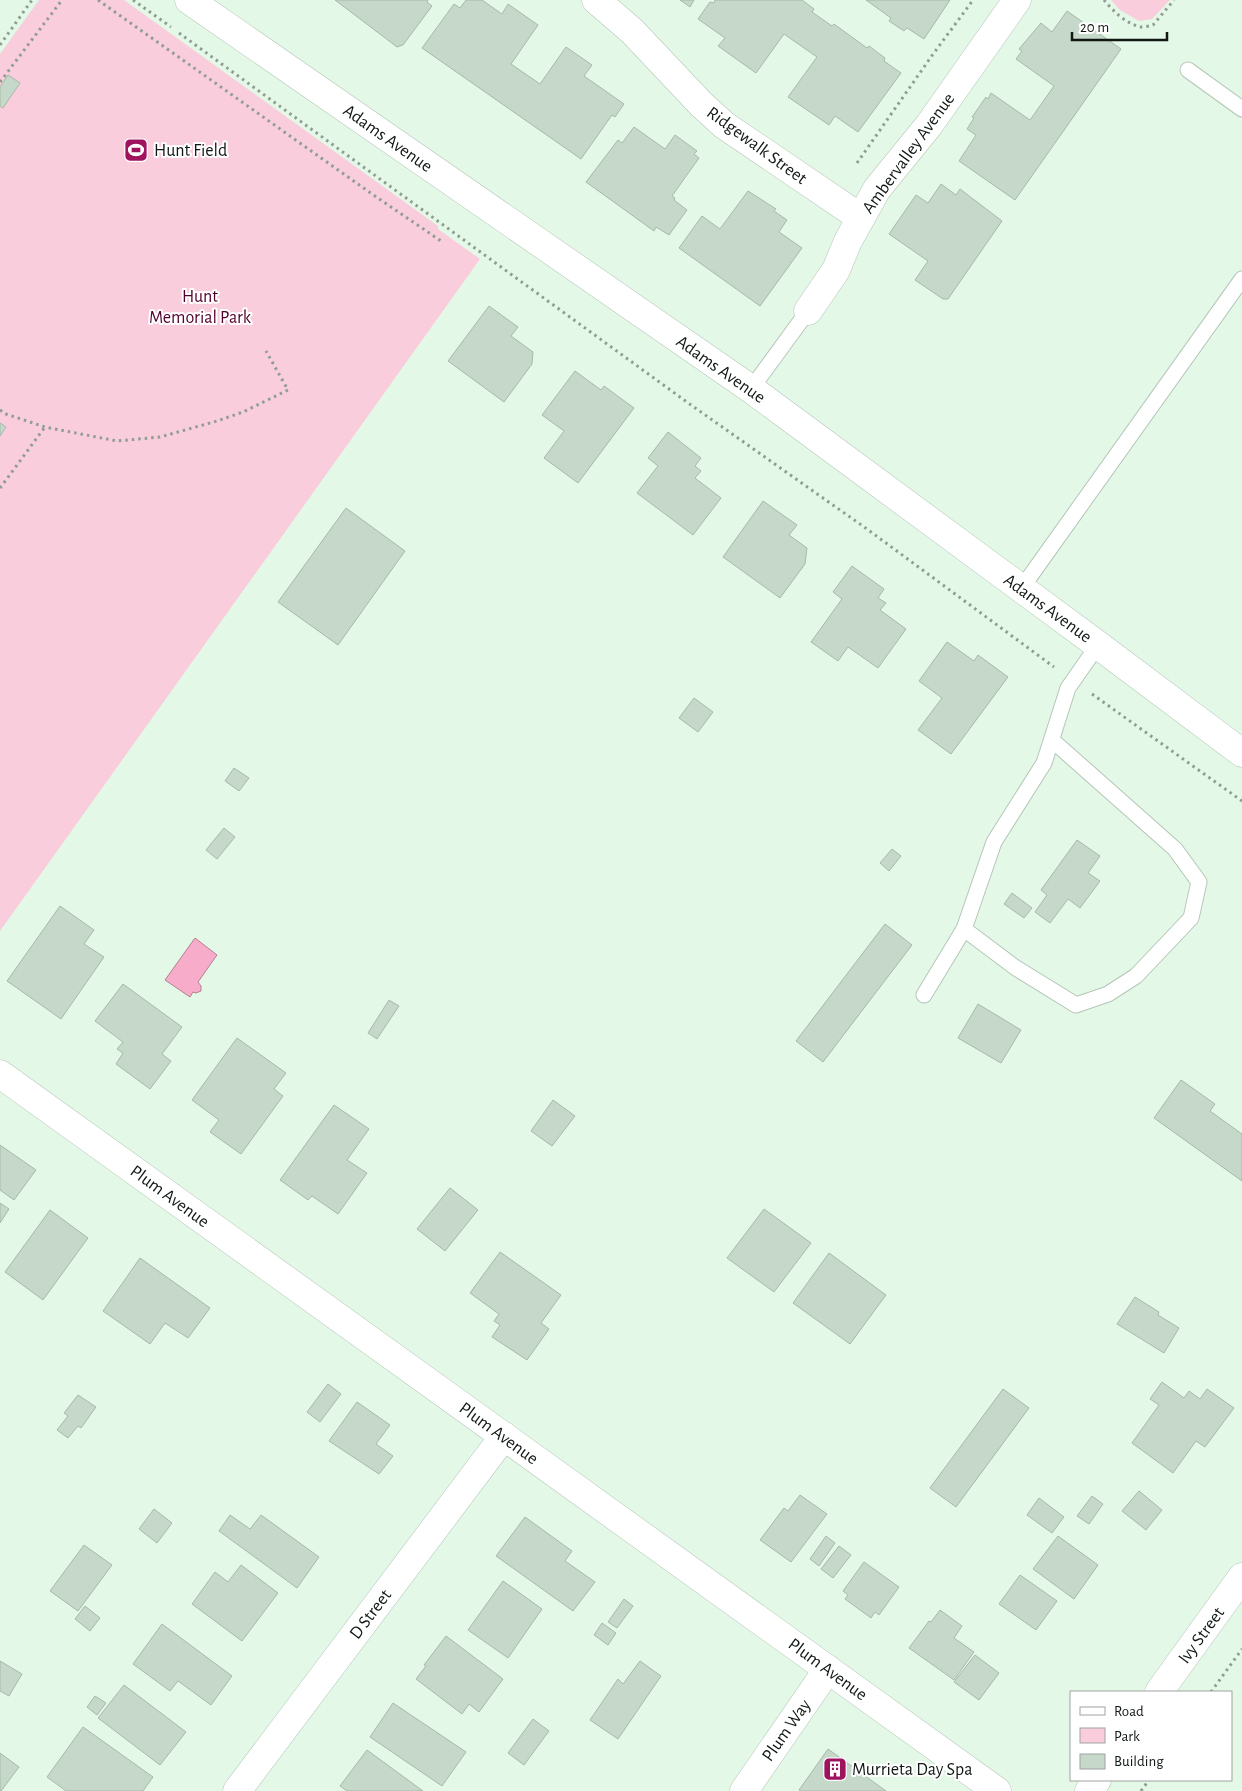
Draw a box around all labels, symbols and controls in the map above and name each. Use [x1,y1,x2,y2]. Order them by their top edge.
scale bar [1072,10,1167,42]
text: 20 m [1080,20,1109,35]
street label: Ambervalley Avenue [859,90,958,217]
street label: Adams Avenue [340,102,435,176]
street label: Ridgewalk Street [703,104,810,188]
sports icon: Hunt Field [123,137,149,163]
place label: Hunt Field [154,142,227,160]
park label: Hunt Memorial Park [149,288,252,327]
street label: Adams Avenue [673,333,768,407]
street label: Adams Avenue [1000,571,1095,647]
street label: Plum Avenue [127,1162,212,1231]
street label: Plum Avenue [456,1399,541,1468]
street label: D Street [346,1586,395,1643]
street label: Ivy Street [1175,1604,1228,1667]
street label: Plum Avenue [785,1635,870,1704]
legend [1070,1691,1232,1781]
street label: Plum Way [759,1696,815,1765]
text: Road [1114,1704,1144,1719]
text: Park [1114,1729,1140,1744]
text: Building [1114,1754,1164,1769]
building icon: Murrieta Day Spa [822,1756,848,1782]
place label: Murrieta Day Spa [852,1761,973,1779]

